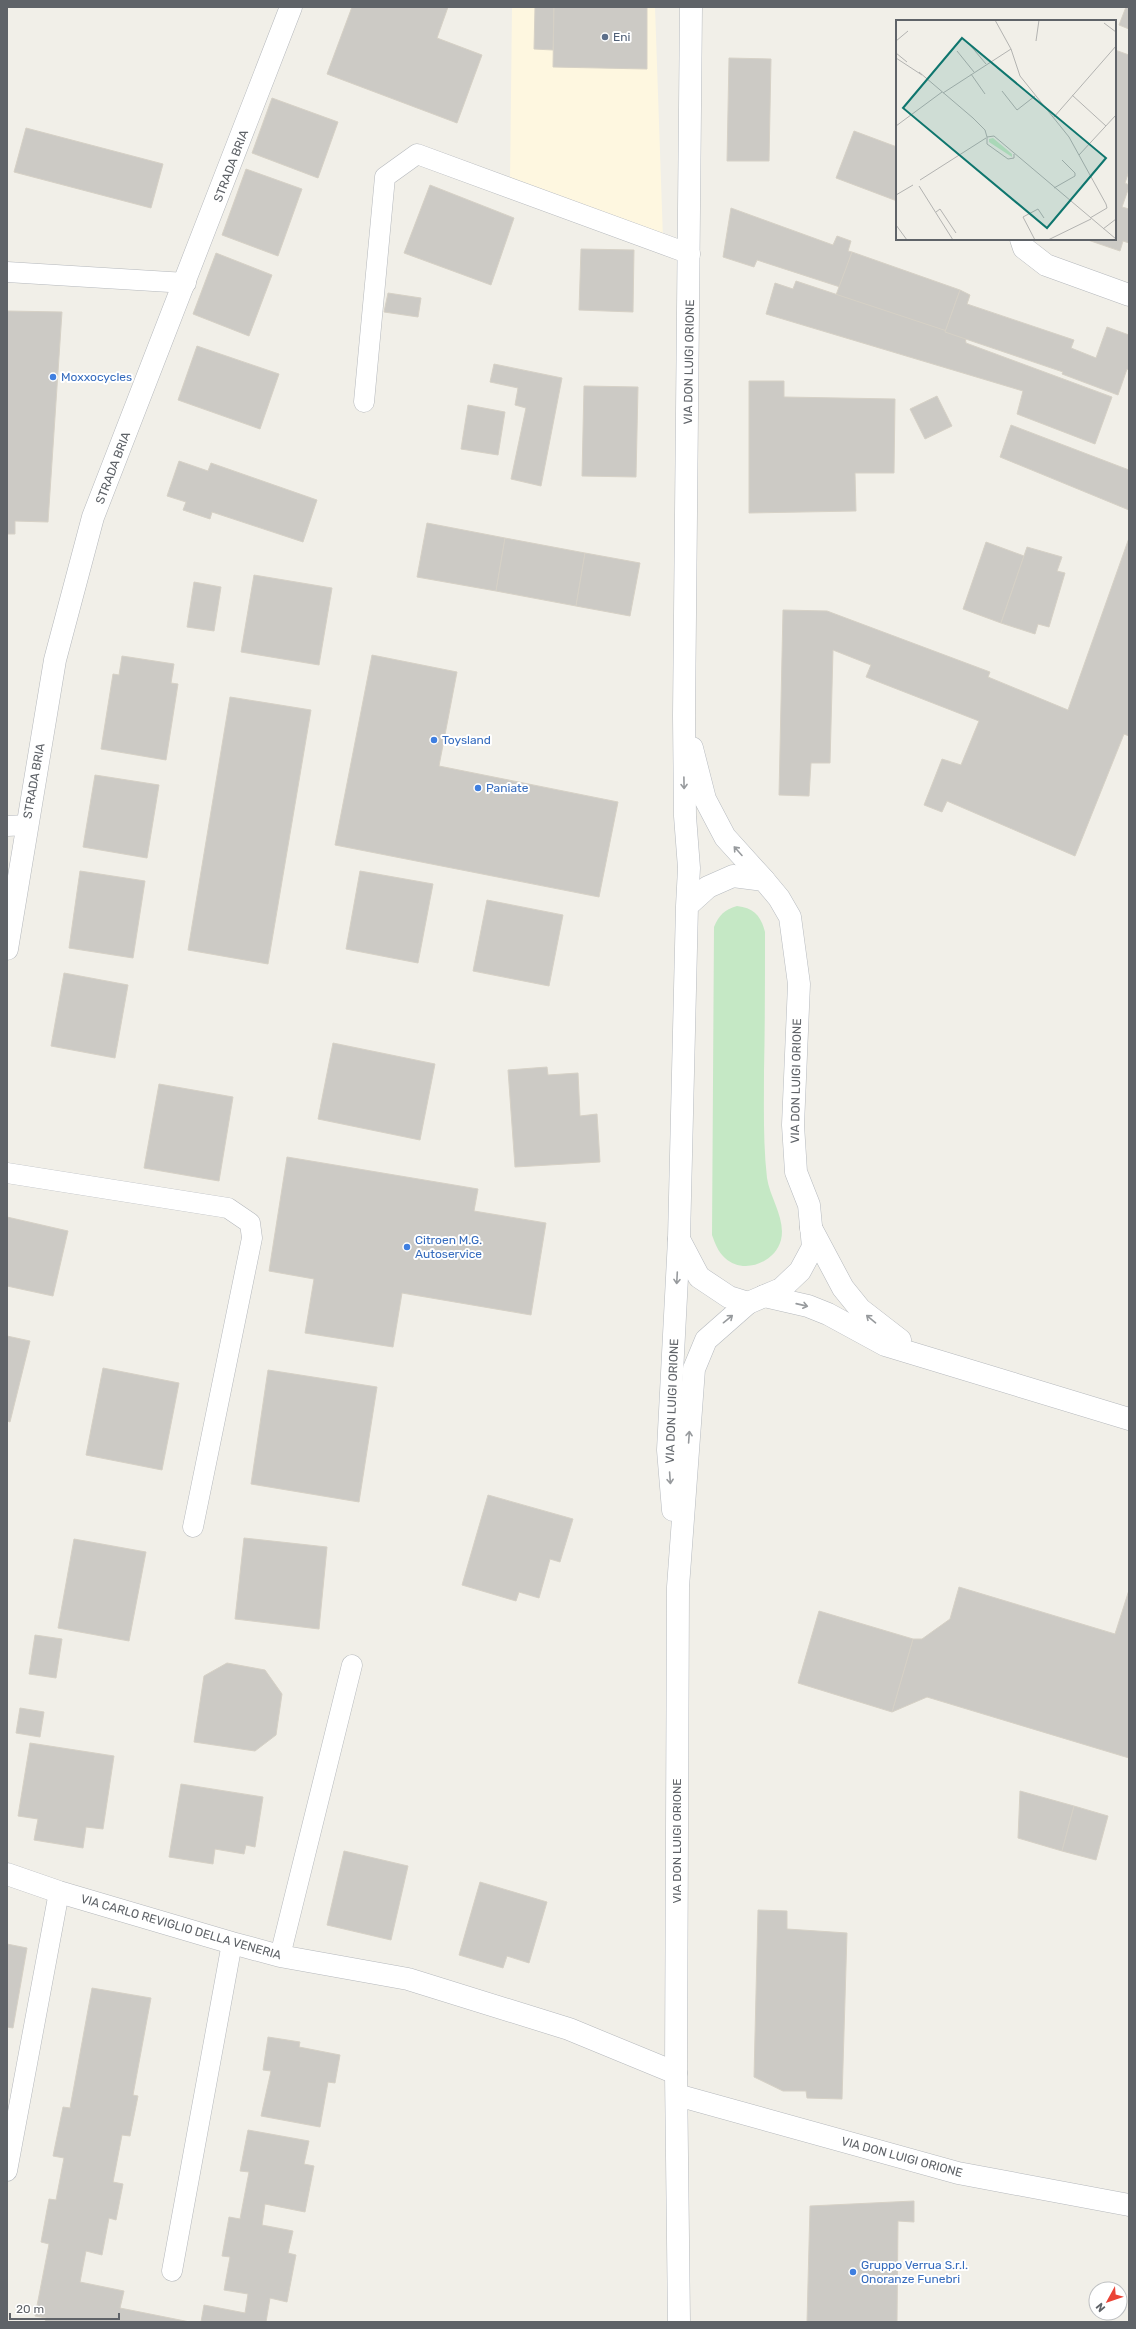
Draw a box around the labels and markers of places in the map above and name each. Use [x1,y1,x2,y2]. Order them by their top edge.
place label: Eni [613,30,631,44]
marker: Eni [600,32,610,42]
place label: Moxxocycles [61,370,132,384]
marker: Moxxocycles [48,372,58,382]
place label: Toysland [442,733,491,747]
marker: Toysland [429,735,439,745]
place label: Paniate [486,781,529,795]
marker: Paniate [473,783,483,793]
place label: Citroen M.G. Autoservice [415,1233,482,1261]
marker: Citroen M.G. Autoservice [402,1242,412,1252]
place label: Gruppo Verrua S.r.l. Onoranze Funebri [861,2258,968,2286]
marker: Gruppo Verrua S.r.l. Onoranze Funebri [848,2267,858,2277]

